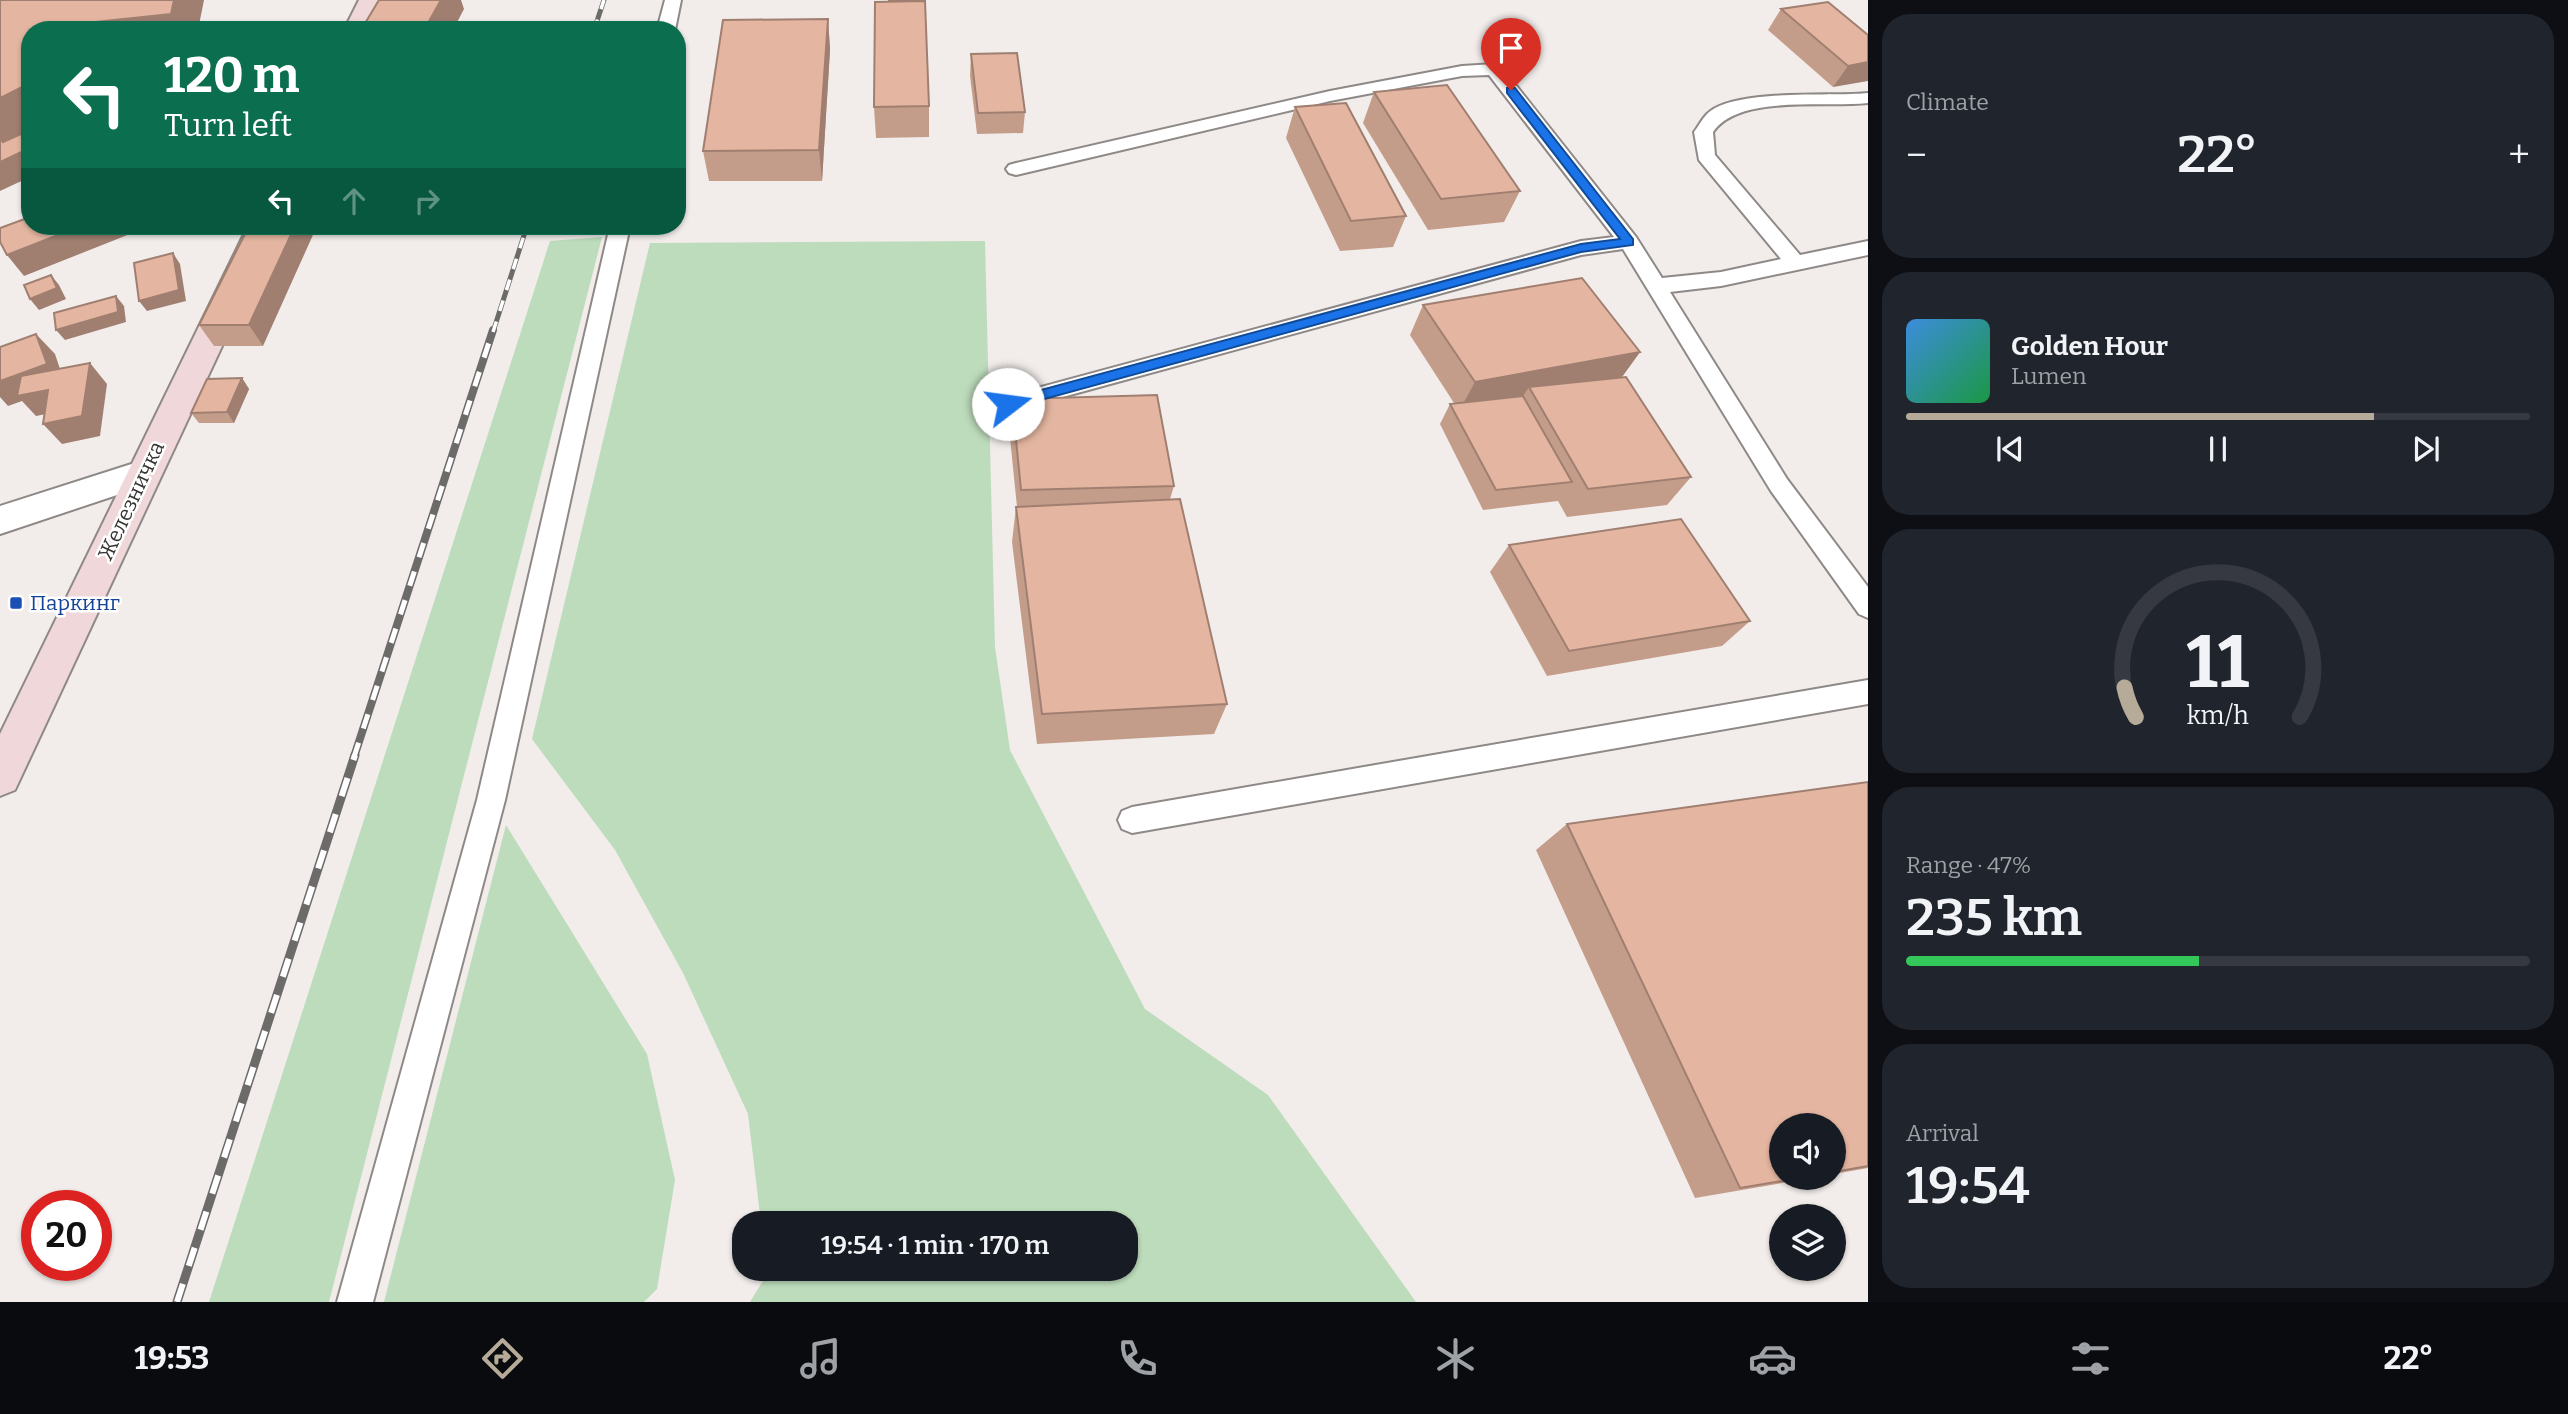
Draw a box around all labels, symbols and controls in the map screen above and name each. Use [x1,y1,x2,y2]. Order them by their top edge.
pin [1481,18,1541,90]
icon: arrive [1492,29,1530,67]
text: 120 m [164,46,299,105]
icon: left [49,49,140,140]
text: Climate [1906,88,1989,116]
text: Turn left [164,106,292,144]
text: 22° [2177,123,2258,186]
text: − [1906,132,1927,178]
text: + [2508,132,2530,178]
icon: left [262,182,300,220]
icon: ahead [335,182,373,220]
icon: right [408,182,446,220]
text: Golden Hour [2011,331,2168,362]
text: Lumen [2011,362,2087,390]
position arrow [971,367,1045,441]
icon: previous [1991,430,2029,468]
icon: pause [2199,430,2237,468]
icon: next [2407,430,2445,468]
street label: Железничка [92,437,170,565]
place label: Паркинг [30,590,120,616]
marker: Паркинг [8,595,24,611]
text: 11 [2187,619,2250,706]
text: km/h [2187,701,2249,731]
text: Range · 47% [1906,851,2031,879]
text: 235 km [1906,886,2082,949]
map controls [1769,1113,1846,1281]
button: sound [1769,1113,1846,1190]
text: Arrival [1906,1119,1979,1147]
text: 19:54 [1906,1154,2030,1217]
speed limit sign: 20 [21,1190,112,1281]
button: layers [1769,1204,1846,1281]
text: 19:54 · 1 min · 170 m [821,1230,1049,1261]
icon: directions [478,1334,527,1383]
icon: music [796,1334,845,1383]
icon: phone [1113,1334,1162,1383]
icon: climate [1431,1334,1480,1383]
icon: car [1748,1334,1797,1383]
icon: filters [2066,1334,2115,1383]
text: 19:53 [134,1339,210,1377]
text: 22° [2384,1339,2434,1377]

